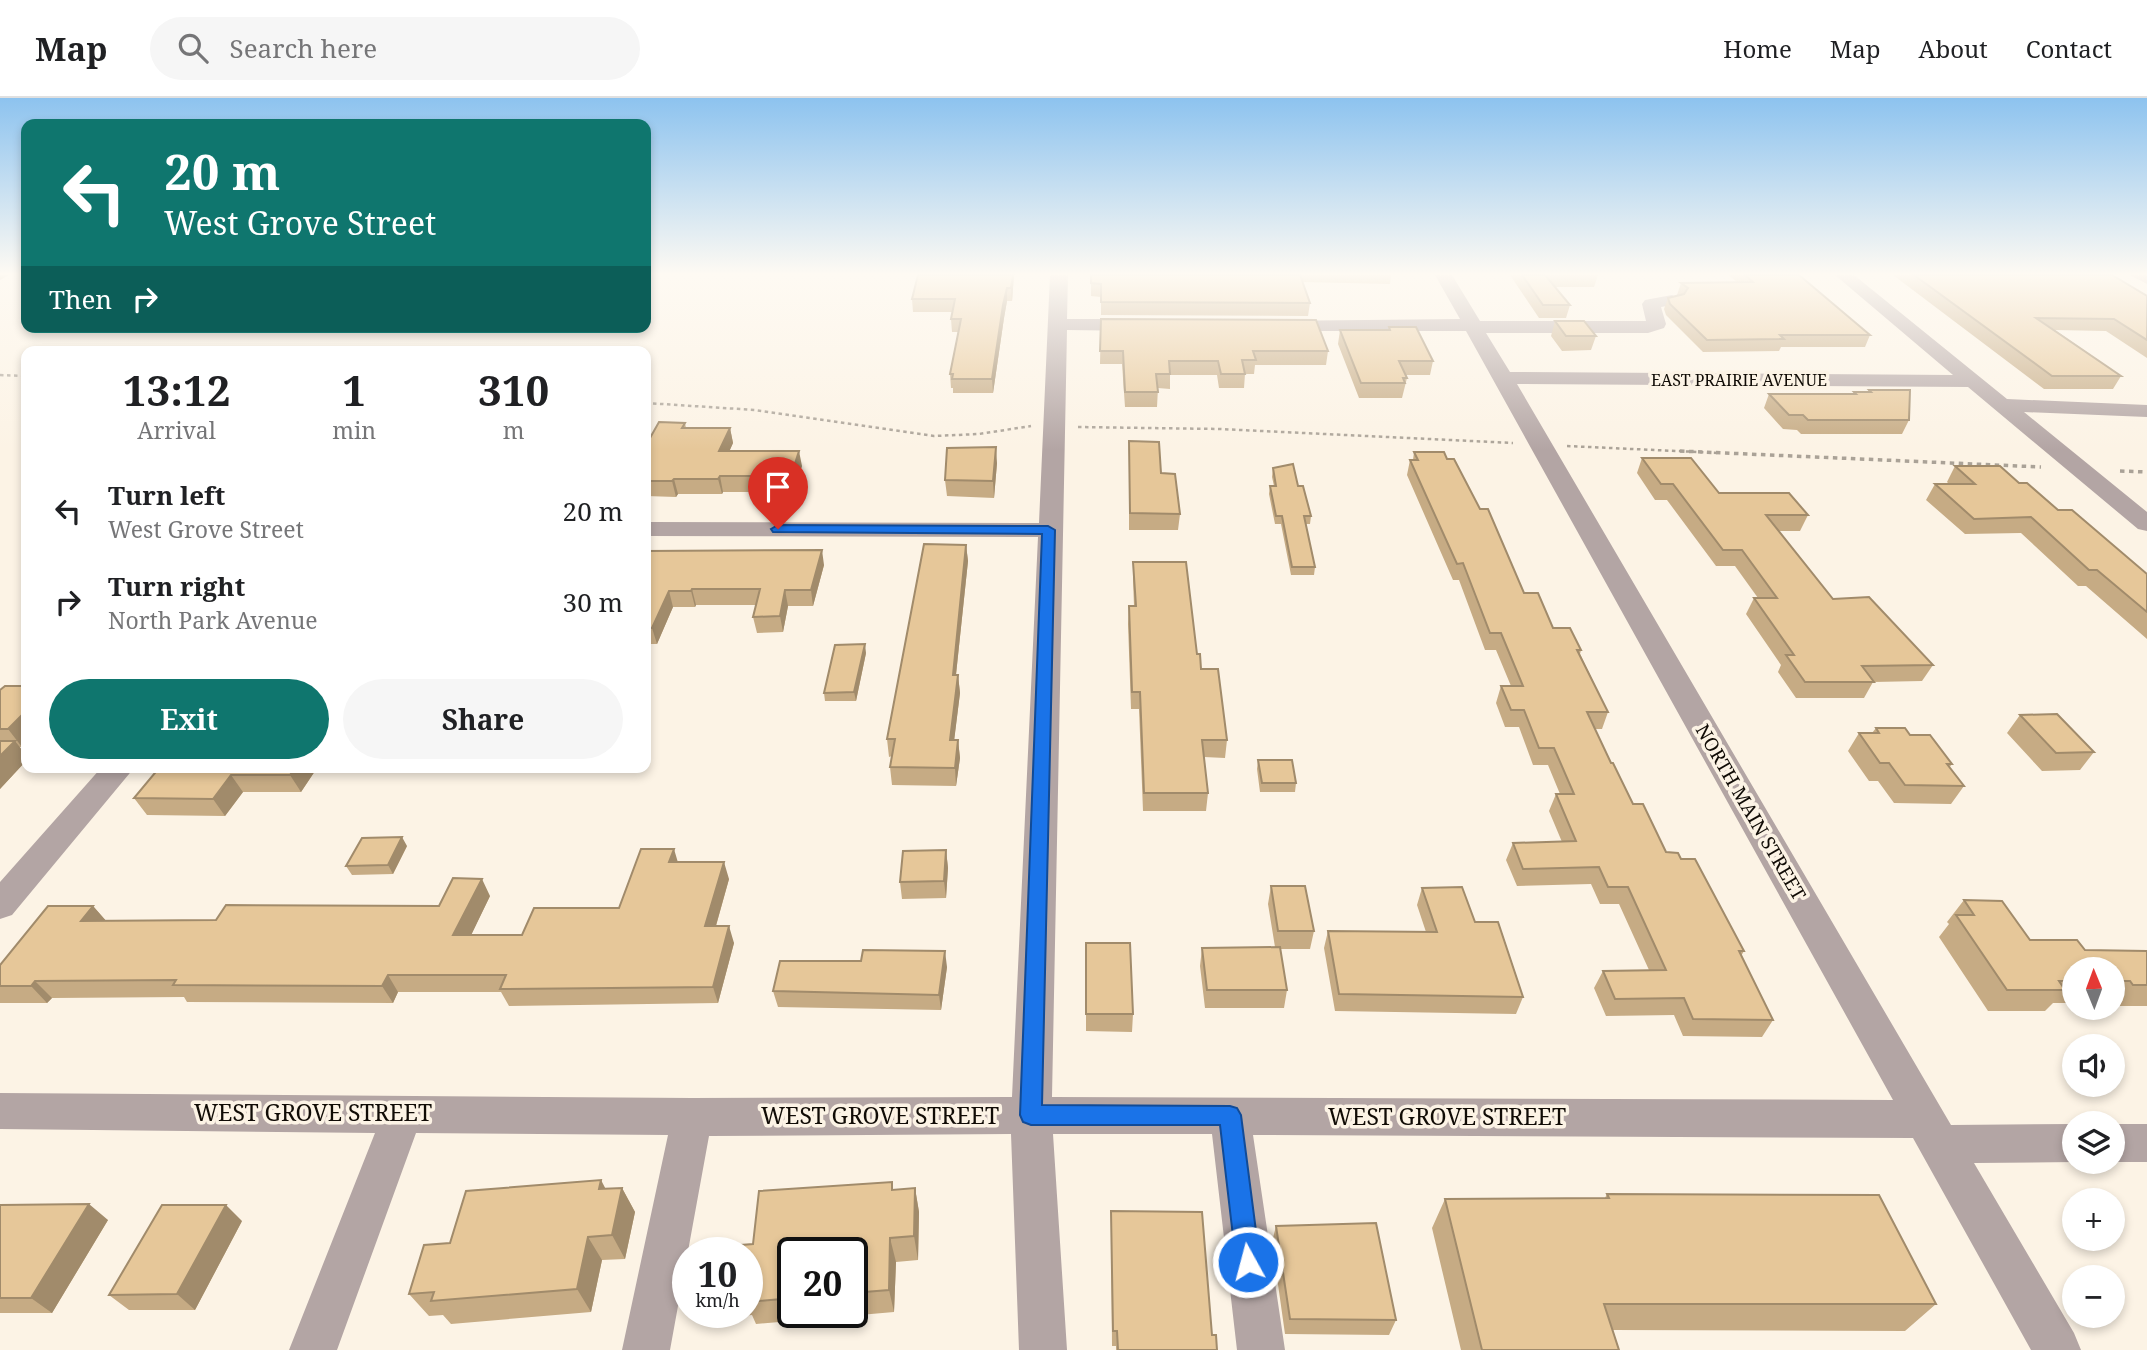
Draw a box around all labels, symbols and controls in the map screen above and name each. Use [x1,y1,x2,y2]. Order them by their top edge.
search box [150,17,640,80]
text: Map [35,26,108,71]
icon: search [174,29,212,67]
text: Search here [230,30,377,66]
text: Home [1723,32,1792,65]
text: Map [1830,32,1881,65]
text: About [1919,32,1988,65]
text: Contact [2026,32,2112,65]
text: 20 m [164,138,280,204]
icon: left [49,147,140,238]
text: West Grove Street [164,201,436,244]
icon: right [126,280,164,318]
text: Then [49,281,112,317]
text: 13:12 [123,361,230,418]
text: 1 [342,361,366,418]
text: 310 [478,361,549,418]
street label: EAST PRAIRIE AVENUE [1651,369,1827,391]
text: Arrival [137,414,216,446]
text: min [332,414,376,446]
text: m [503,414,524,446]
pin [748,457,808,529]
icon: arrive [759,468,797,506]
text: Turn left [108,477,225,513]
icon: left [49,492,87,530]
text: 20 m [563,493,623,529]
text: West Grove Street [108,513,304,545]
text: Turn right [108,568,245,604]
icon: right [49,583,87,621]
text: 30 m [563,584,623,620]
text: North Park Avenue [108,604,318,636]
button: Exit [49,679,329,759]
button: Share [343,679,623,759]
street label: NORTH MAIN STREET [1690,719,1812,905]
north arrow [2062,957,2124,1020]
map controls [2062,957,2125,1328]
button: sound [2062,1034,2125,1097]
street label: WEST GROVE STREET [194,1096,432,1128]
street label: WEST GROVE STREET [761,1099,999,1131]
street label: WEST GROVE STREET [1328,1100,1566,1132]
button: layers [2062,1111,2125,1174]
button: + [2062,1188,2125,1251]
position arrow [1211,1225,1285,1299]
speed limit sign: 20 [777,1237,868,1328]
text: 10 [698,1250,737,1297]
button: − [2062,1265,2125,1328]
text: km/h [695,1288,740,1312]

